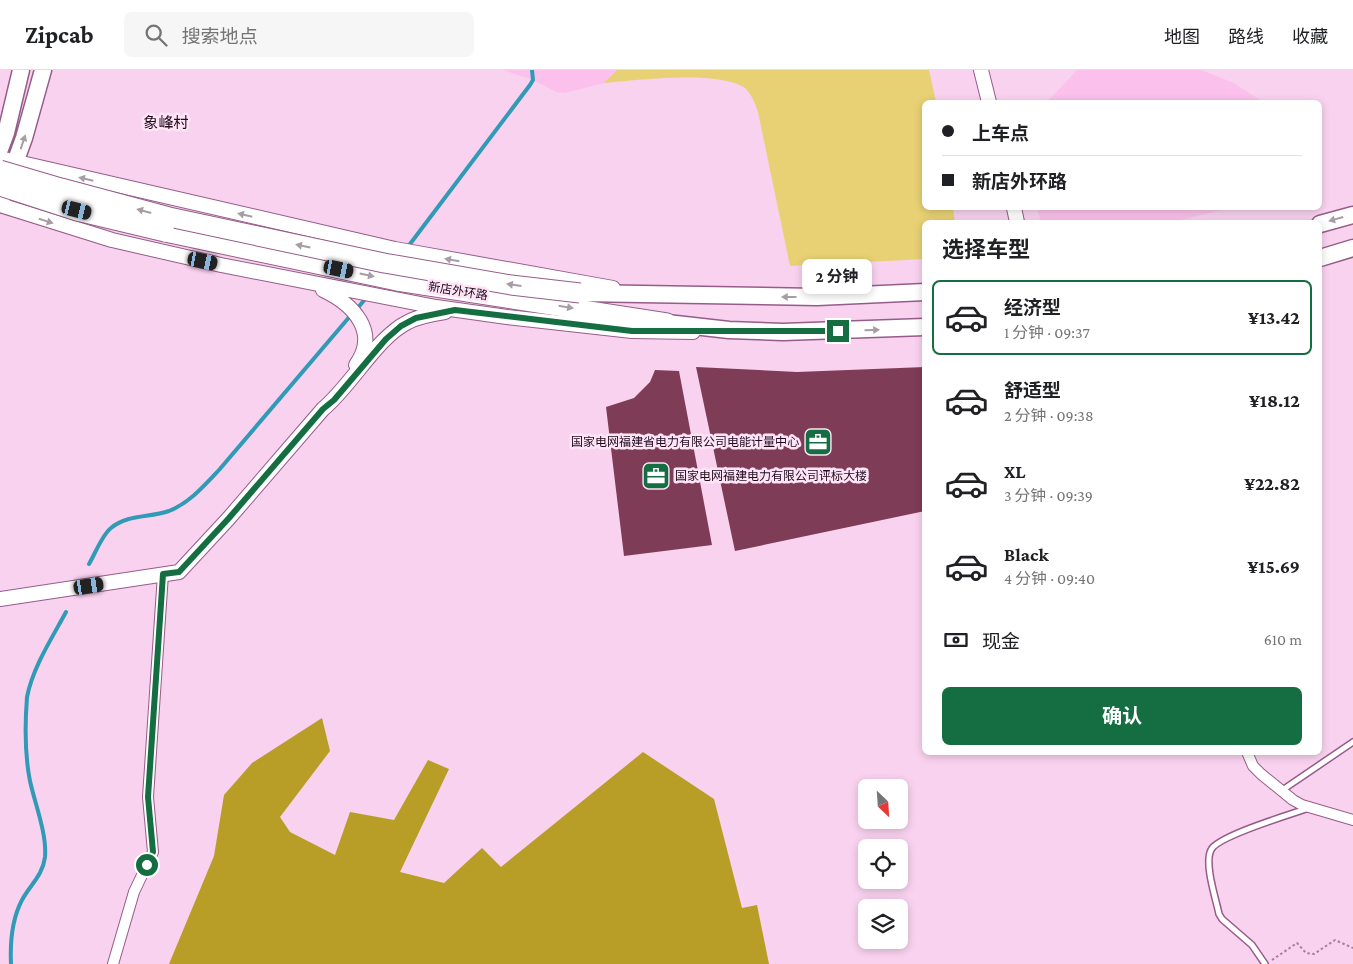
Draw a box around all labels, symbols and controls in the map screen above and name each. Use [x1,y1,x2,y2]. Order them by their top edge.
search box [124,12,474,57]
text: Zipcab [25,21,94,48]
icon: search [142,21,170,49]
text: 搜索地点 [182,26,258,47]
text: 地图 [1164,27,1200,47]
text: 路线 [1228,27,1264,47]
text: 收藏 [1292,27,1328,47]
district label: 象峰村 [143,114,189,131]
text: 上车点 [972,123,1029,144]
one-way arrow [19,134,27,149]
text: 新店外环路 [972,171,1067,192]
one-way arrow [79,175,94,183]
car [60,199,93,221]
one-way arrow [137,206,152,214]
one-way arrow [237,211,252,219]
one-way arrow [1329,216,1344,224]
one-way arrow [39,217,54,225]
text: 选择车型 [942,237,1030,262]
one-way arrow [295,242,310,250]
car [186,251,219,271]
one-way arrow [444,255,460,263]
callout: 2 分钟 [803,258,873,294]
car [322,259,355,279]
text: 2 分钟 [815,268,859,285]
one-way arrow [359,271,374,279]
street label: 新店外环路 [427,279,489,303]
one-way arrow [506,281,522,289]
one-way arrow [781,293,797,301]
icon: car [944,295,989,340]
text: 经济型 [1004,297,1061,318]
one-way arrow [558,303,574,311]
text: ¥13.42 [1248,307,1300,328]
route end [827,320,849,342]
text: 1 分钟 · 09:37 [1004,324,1090,341]
one-way arrow [865,325,881,333]
icon: car [944,378,989,423]
text: 舒适型 [1004,380,1061,401]
text: ¥18.12 [1249,390,1300,411]
text: 2 分钟 · 09:38 [1004,407,1094,424]
office icon: 国家电网福建省电力有限公司电能计量中心 [803,427,833,457]
place label: 国家电网福建省电力有限公司电能计量中心 [571,435,799,449]
office icon: 国家电网福建电力有限公司评标大楼 [641,461,671,491]
icon: car [944,461,989,506]
text: XL [1004,461,1026,482]
place label: 国家电网福建电力有限公司评标大楼 [675,469,867,483]
text: ¥22.82 [1244,473,1300,494]
text: 3 分钟 · 09:39 [1004,487,1093,504]
icon: car [944,544,989,589]
text: Black [1004,544,1049,565]
text: ¥15.69 [1248,556,1300,577]
text: 4 分钟 · 09:40 [1004,570,1095,587]
car [73,576,104,596]
icon: cash [942,626,970,654]
text: 现金 [982,631,1020,652]
text: 610 m [1264,631,1302,648]
button: 确认 [942,687,1302,745]
north arrow [858,779,908,829]
map controls [858,779,908,949]
button: locate [858,839,908,889]
route start [136,854,158,876]
button: layers [858,899,908,949]

